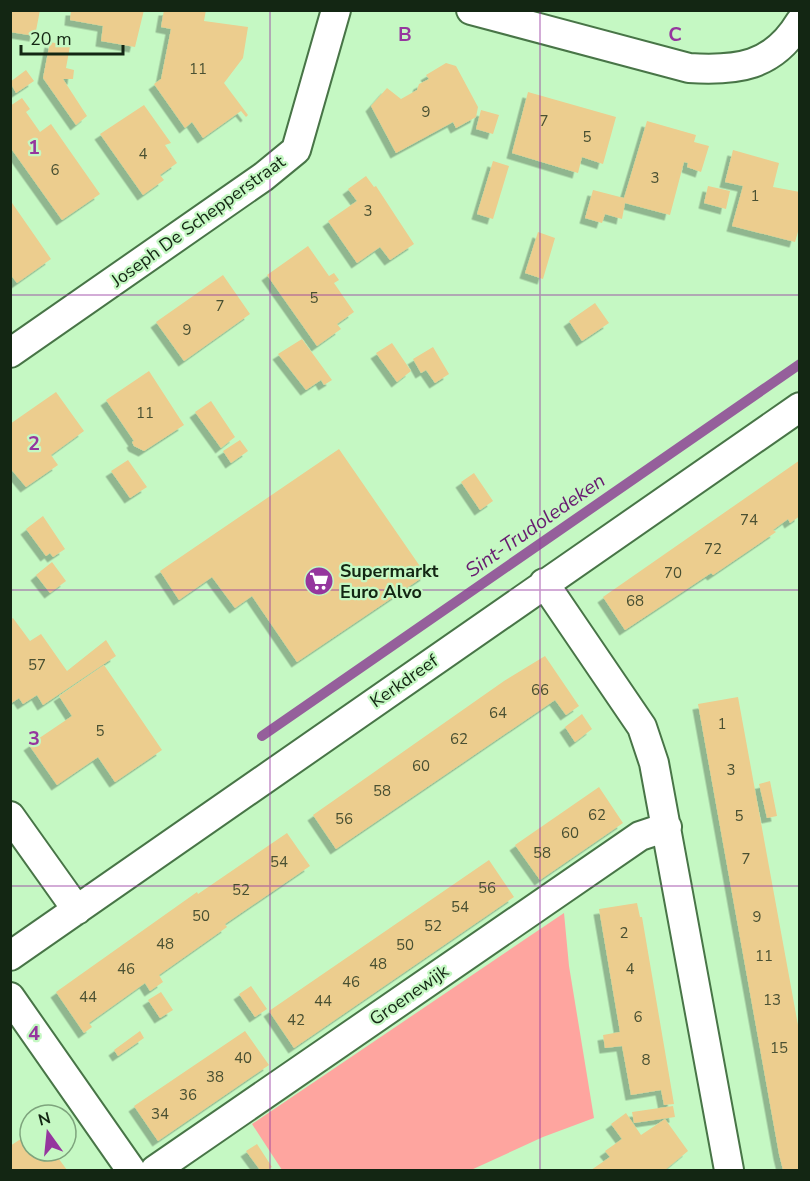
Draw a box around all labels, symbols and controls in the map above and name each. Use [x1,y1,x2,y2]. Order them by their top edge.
scale bar [21,18,123,56]
text: B [398,21,412,48]
text: C [668,21,682,48]
text: 20 m [30,27,72,51]
house number: 11 [189,59,207,79]
house number: 9 [421,102,431,122]
house number: 7 [539,111,549,131]
house number: 5 [582,127,592,147]
text: 1 [28,134,40,161]
house number: 4 [138,144,148,164]
street label: Joseph De Schepperstraat [105,149,290,293]
house number: 6 [50,160,60,180]
house number: 3 [650,168,660,188]
house number: 1 [750,186,760,206]
house number: 3 [363,201,373,221]
house number: 5 [309,288,319,308]
house number: 7 [215,296,225,316]
house number: 9 [182,320,192,340]
house number: 11 [136,403,154,423]
text: 2 [28,430,40,457]
water label: Sint-Trudoledeken [460,467,611,584]
house number: 74 [740,510,758,530]
house number: 72 [704,539,722,559]
place label: Supermarkt Euro Alvo [340,559,438,604]
house number: 70 [664,563,682,583]
supermarket icon: Supermarkt Euro Alvo [303,565,335,597]
house number: 68 [626,591,644,611]
street label: Kerkdreef [365,648,444,713]
house number: 57 [28,655,46,675]
house number: 66 [531,680,549,700]
house number: 64 [489,703,507,723]
house number: 1 [717,714,727,734]
house number: 5 [95,721,105,741]
text: 3 [28,725,40,752]
house number: 62 [450,729,468,749]
house number: 60 [412,756,430,776]
house number: 3 [726,760,736,780]
house number: 58 [373,781,391,801]
house number: 62 [588,805,606,825]
house number: 5 [734,806,744,826]
house number: 56 [335,809,353,829]
house number: 60 [561,823,579,843]
house number: 58 [533,843,551,863]
house number: 7 [741,849,751,869]
house number: 54 [270,852,288,872]
house number: 56 [478,878,496,898]
house number: 52 [232,880,250,900]
house number: 54 [451,897,469,917]
house number: 50 [192,906,210,926]
house number: 9 [752,907,762,927]
house number: 52 [424,916,442,936]
house number: 2 [619,923,629,943]
house number: 48 [156,934,174,954]
house number: 50 [396,935,414,955]
house number: 11 [755,946,773,966]
house number: 48 [369,954,387,974]
street label: Groenewijk [365,958,454,1031]
house number: 46 [117,959,135,979]
house number: 4 [625,959,635,979]
house number: 46 [342,972,360,992]
house number: 44 [79,987,97,1007]
house number: 13 [763,990,781,1010]
house number: 44 [314,991,332,1011]
house number: 6 [633,1007,643,1027]
house number: 42 [287,1010,305,1030]
text: 4 [28,1020,40,1047]
house number: 15 [770,1038,788,1058]
house number: 40 [234,1048,252,1068]
house number: 8 [641,1050,651,1070]
house number: 38 [206,1067,224,1087]
house number: 36 [179,1085,197,1105]
north arrow [18,1103,78,1163]
house number: 34 [151,1104,169,1124]
text: N [36,1107,53,1132]

